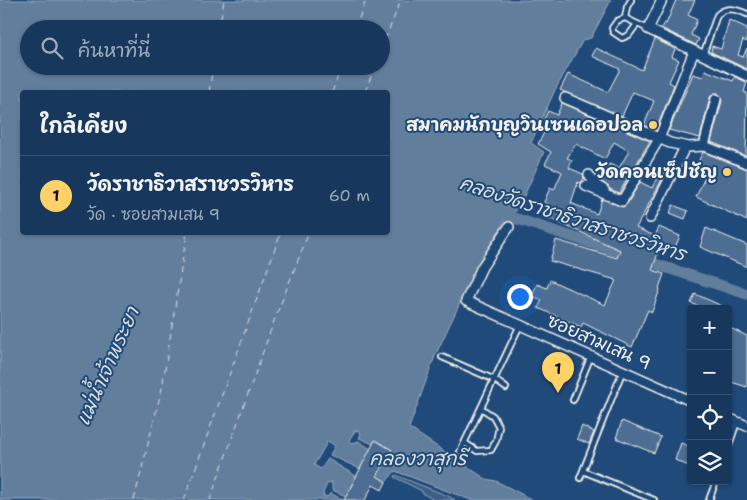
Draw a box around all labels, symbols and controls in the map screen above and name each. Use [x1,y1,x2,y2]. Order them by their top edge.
search box [20,20,390,75]
icon: search [38,34,66,62]
text: ค้นหาที่นี่ [78,38,150,63]
text: ใกล้เคียง [40,112,127,140]
place label: สมาคมนักบุญวินเซนเดอปอล [406,113,643,138]
marker: สมาคมนักบุญวินเซนเดอปอล [647,119,659,131]
place label: วัดคอนเซ็ปชัญ [595,160,717,184]
marker: วัดคอนเซ็ปชัญ [721,166,733,178]
water label: คลองวัดราชาธิวาสราชวรวิหาร [457,170,691,267]
text: วัดราชาธิวาสราชวรวิหาร [87,172,294,197]
text: 1 [52,185,60,206]
text: 60 m [329,185,370,206]
text: วัด · ซอยสามเสน 9 [87,204,220,225]
your location [507,284,533,310]
water label: แม่น้ำเจ้าพระยา [66,300,145,429]
map controls [687,305,732,485]
button: + [687,305,732,350]
street label: ซอยสามเสน 9 [543,308,655,376]
button: − [687,350,732,395]
pin: 1 [542,352,574,393]
button: locate [687,395,732,440]
button: layers [687,440,732,485]
water label: คลองวาสุกรี [370,446,471,473]

